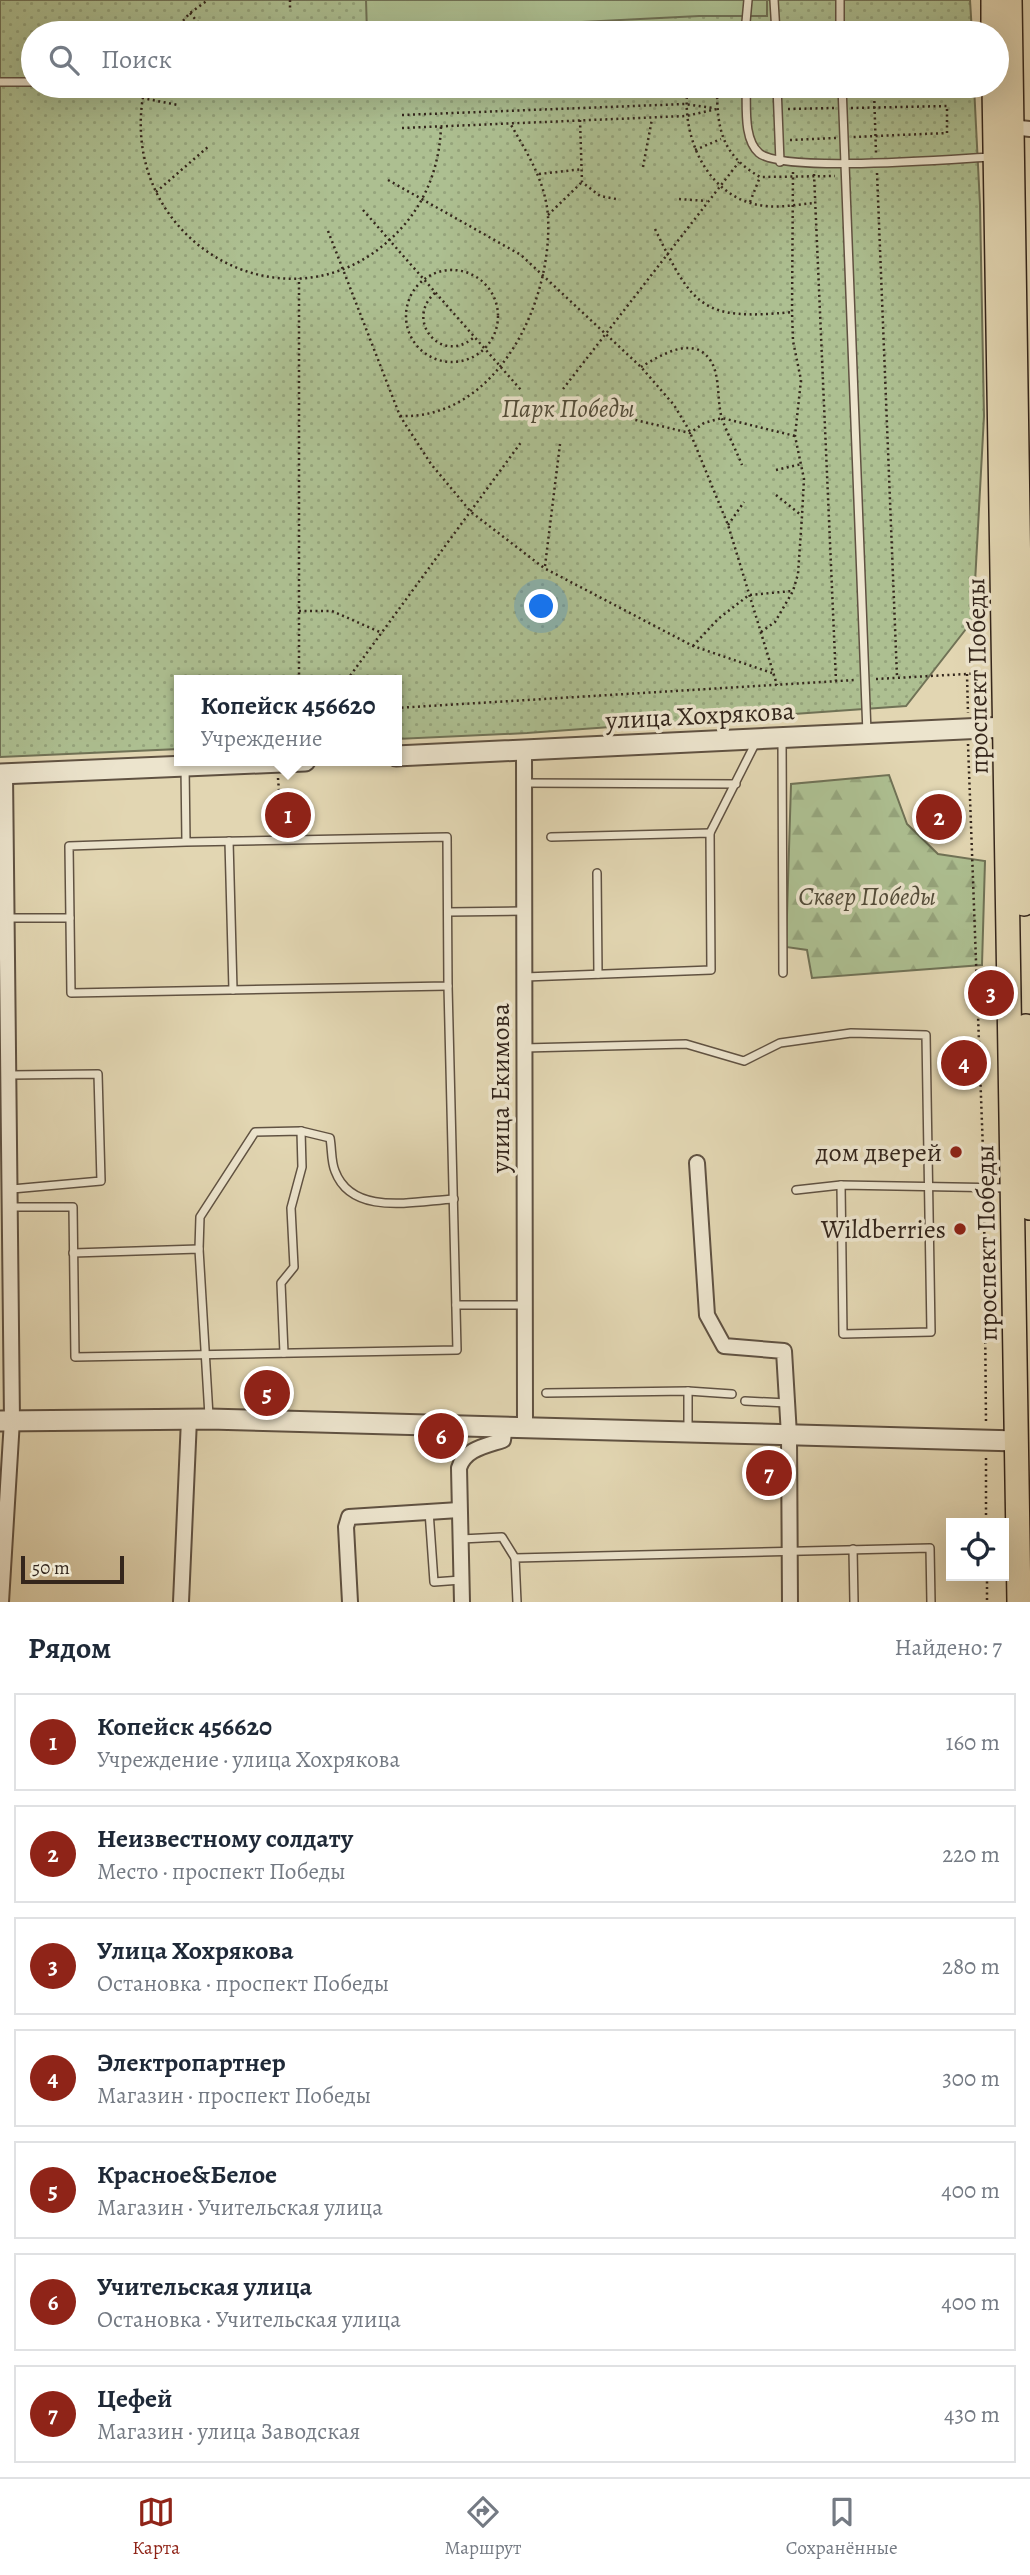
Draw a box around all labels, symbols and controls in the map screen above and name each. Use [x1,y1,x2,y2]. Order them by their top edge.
search box [21,21,1009,98]
icon: search [45,41,83,79]
text: Поиск [101,42,172,77]
park label: Парк Победы [501,391,635,426]
street label: проспект Победы [958,578,997,774]
your location [524,589,558,623]
popup [174,675,402,766]
text: Копейск 456620 [200,688,376,723]
street label: улица Хохрякова [604,693,796,738]
text: Учреждение [200,723,322,754]
pin: 1 [265,789,311,841]
pin: 2 [916,791,962,843]
park label: Сквер Победы [798,879,936,914]
pin: 3 [968,967,1014,1019]
street label: улица Екимова [483,1003,518,1174]
pin: 4 [941,1037,987,1089]
place label: дом дверей [815,1135,942,1170]
marker: дом дверей [948,1144,964,1160]
street label: проспект Победы [967,1145,1006,1341]
place label: Wildberries [820,1212,946,1247]
marker: Wildberries [952,1221,968,1237]
pin: 5 [244,1367,290,1419]
pin: 6 [418,1410,464,1462]
pin: 7 [746,1447,792,1499]
map controls [946,1518,1009,1581]
button: locate [946,1518,1009,1581]
scale bar [21,1553,124,1585]
text: 50 m [32,1555,70,1581]
text: Рядом [28,1628,111,1668]
text: Найдено: 7 [895,1632,1002,1663]
text: Копейск 456620 [97,1709,272,1744]
text: 1 [49,1727,57,1758]
text: 160 m [946,1727,1000,1758]
text: Учреждение · улица Хохрякова [97,1744,400,1775]
text: Неизвестному солдату [97,1821,353,1856]
text: 2 [47,1839,59,1870]
text: 220 m [942,1839,1000,1870]
text: Место · проспект Победы [97,1856,346,1887]
text: Улица Хохрякова [97,1933,293,1968]
text: 3 [48,1951,58,1982]
text: 280 m [942,1951,1000,1982]
text: Остановка · проспект Победы [97,1968,389,1999]
text: Электропартнер [97,2045,286,2080]
text: 4 [48,2063,58,2094]
text: 300 m [942,2063,1000,2094]
text: Магазин · проспект Победы [97,2080,371,2111]
text: Красное&Белое [97,2157,277,2192]
text: 5 [48,2175,58,2206]
text: 400 m [941,2175,1000,2206]
text: Магазин · Учительская улица [97,2192,383,2223]
text: Учительская улица [97,2269,312,2304]
text: 6 [48,2287,58,2318]
text: 400 m [941,2287,1000,2318]
text: Остановка · Учительская улица [97,2304,401,2335]
text: Цефей [97,2381,173,2416]
text: 7 [48,2399,58,2430]
text: 430 m [944,2399,1000,2430]
text: Магазин · улица Заводская [97,2416,360,2447]
tab: Карта [132,2493,180,2561]
tab: Маршрут [444,2493,521,2561]
tab: Сохранённые [786,2493,898,2561]

